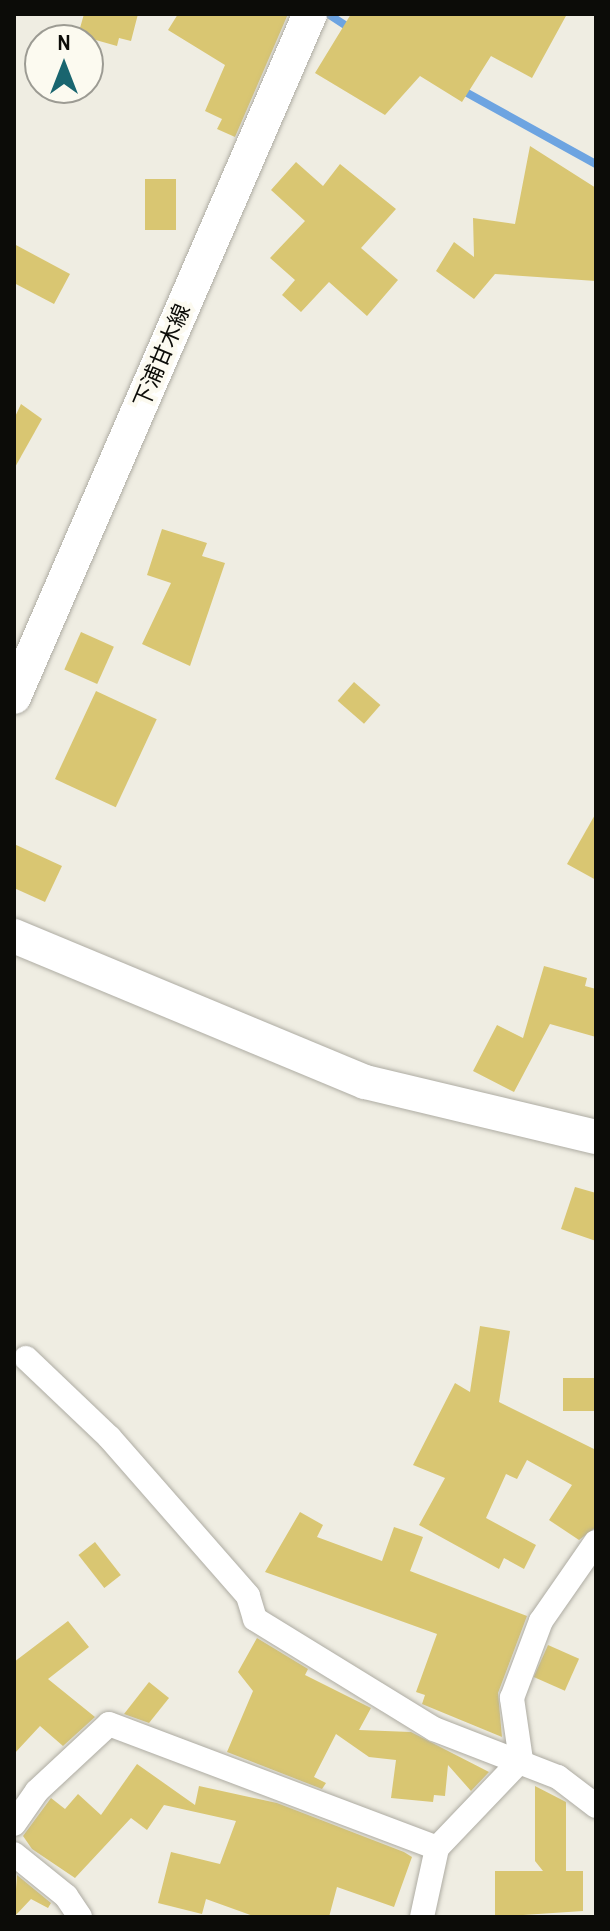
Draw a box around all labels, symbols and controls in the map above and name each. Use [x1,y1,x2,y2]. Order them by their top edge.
north arrow [24,24,104,104]
text: N [57,27,71,57]
street label: 下浦甘木線 [128,300,196,412]

